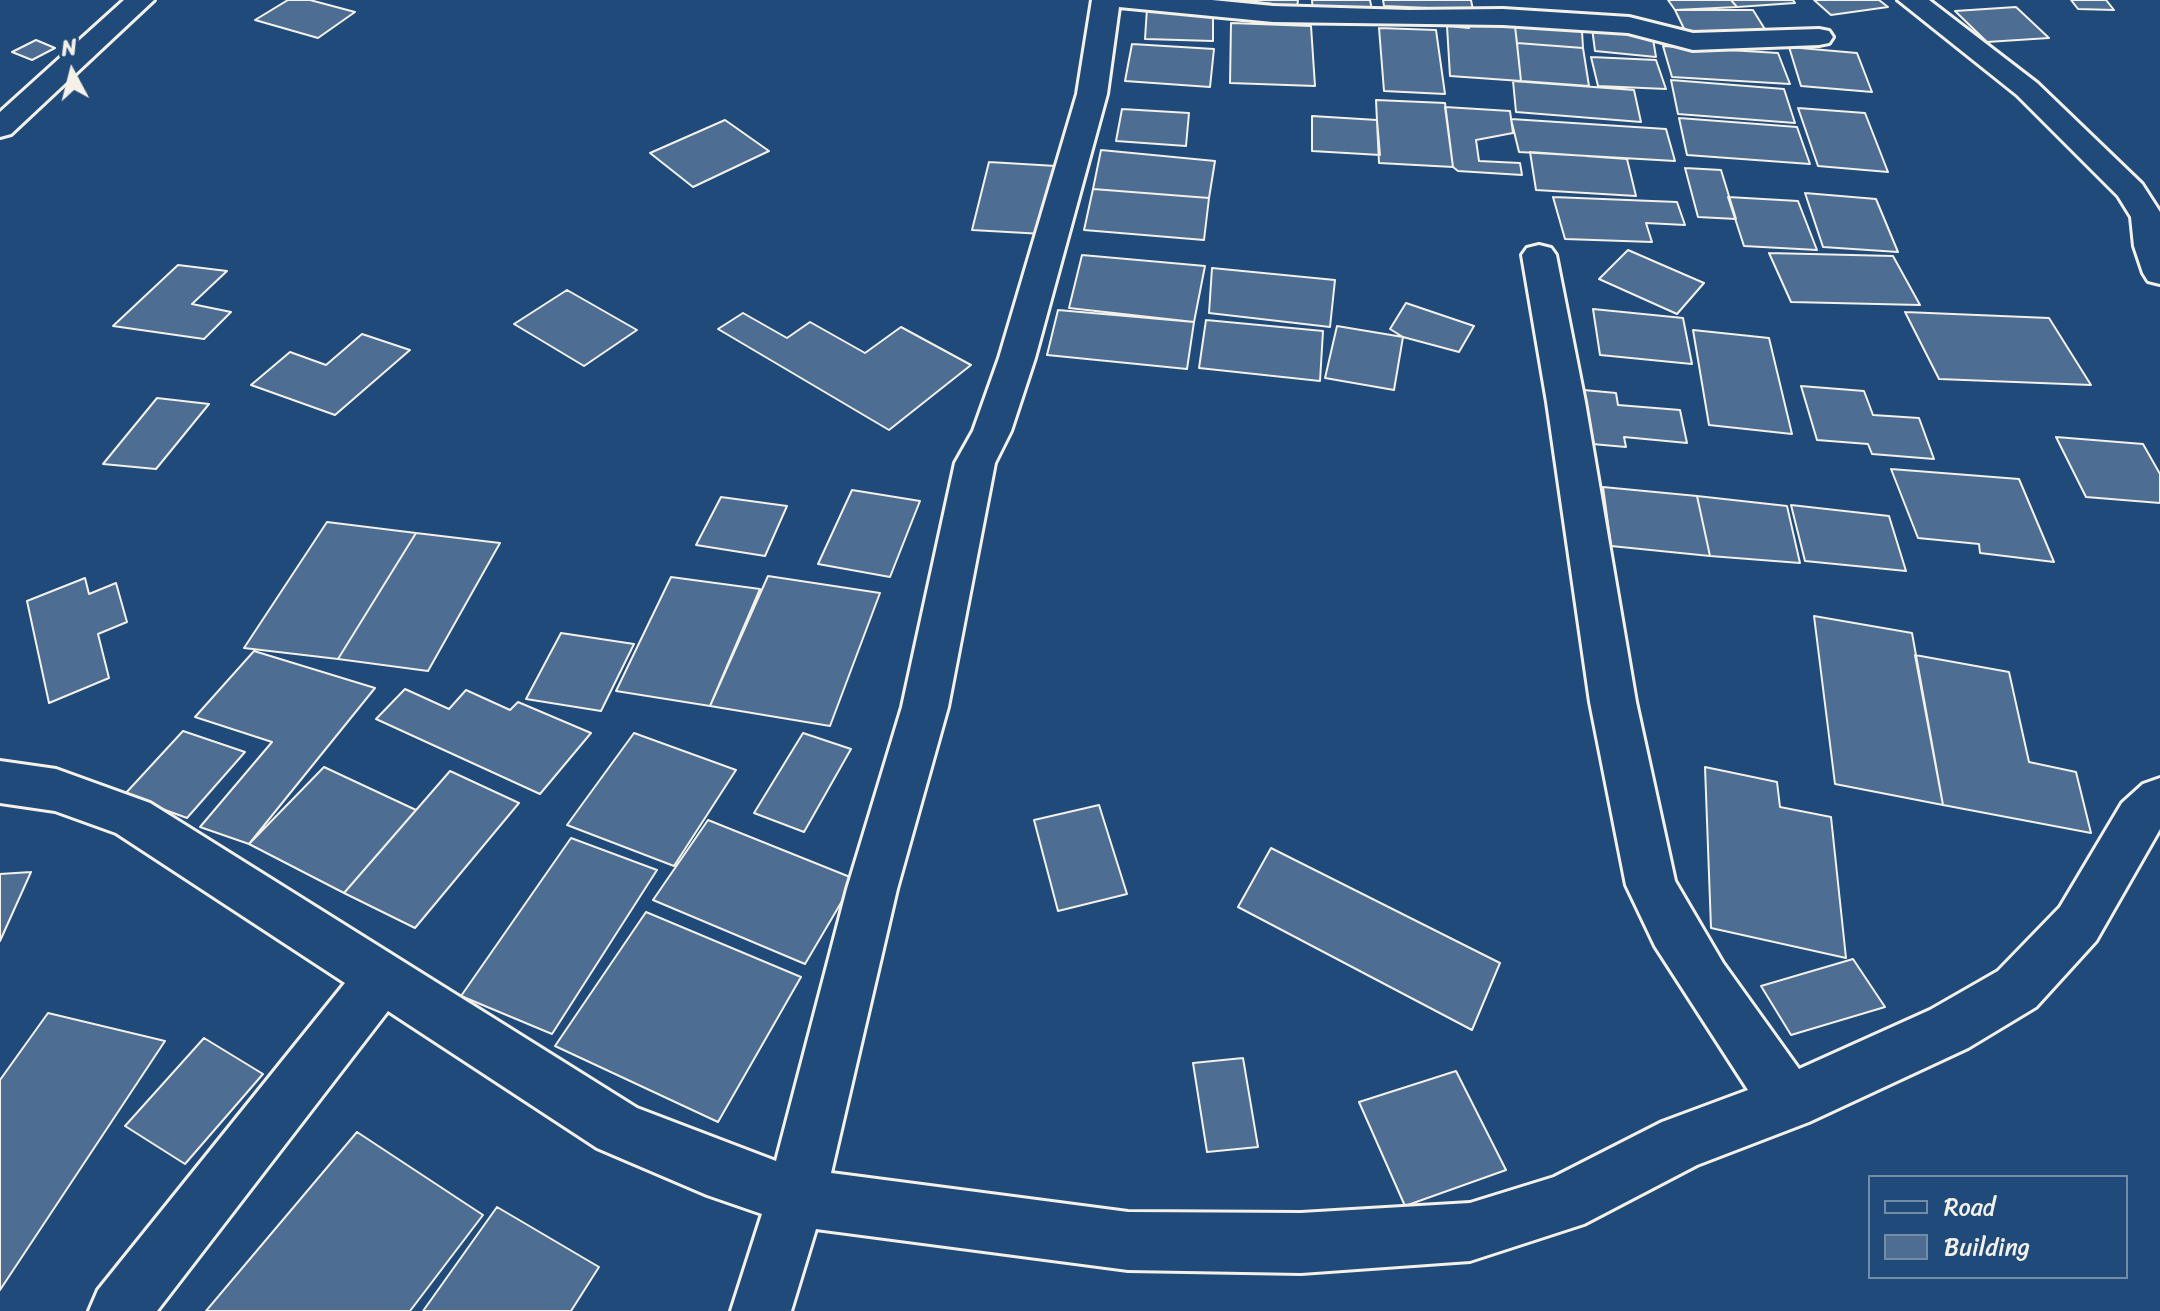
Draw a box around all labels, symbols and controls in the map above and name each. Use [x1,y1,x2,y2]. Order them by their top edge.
text: N [59,27,79,68]
north arrow [32,32,112,112]
legend [1868,1175,2128,1279]
text: Road [1944,1186,1995,1228]
text: Building [1944,1226,2030,1268]

